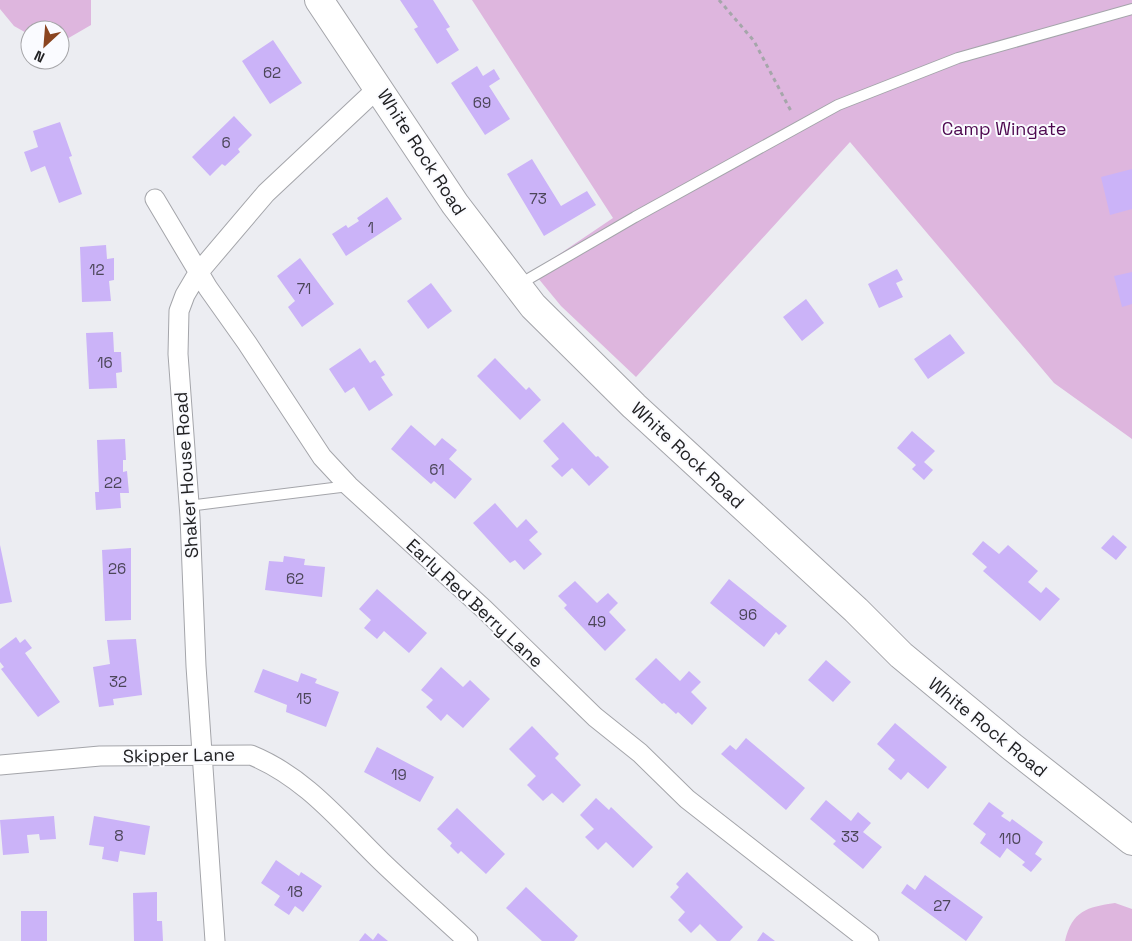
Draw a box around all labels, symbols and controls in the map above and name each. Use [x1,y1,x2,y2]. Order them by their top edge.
north arrow [20,20,70,70]
text: N [31,47,47,67]
house number: 62 [263,63,281,82]
street label: White Rock Road [373,84,471,220]
house number: 69 [473,93,491,112]
park label: Camp Wingate [942,117,1066,140]
house number: 6 [221,133,231,152]
house number: 73 [529,189,547,208]
house number: 1 [368,218,374,237]
house number: 12 [89,260,105,279]
house number: 71 [297,279,311,298]
house number: 16 [97,353,113,372]
street label: Shaker House Road [169,391,203,559]
street label: White Rock Road [627,397,749,513]
house number: 61 [429,460,445,479]
house number: 22 [104,473,122,492]
street label: Early Red Berry Lane [402,533,548,673]
house number: 26 [108,559,126,578]
house number: 62 [286,569,304,588]
house number: 96 [739,605,757,624]
house number: 49 [588,612,606,631]
house number: 32 [109,672,127,691]
street label: White Rock Road [924,672,1052,782]
house number: 15 [296,689,312,708]
street label: Skipper Lane [123,743,235,767]
house number: 19 [391,765,407,784]
house number: 8 [114,826,124,845]
house number: 33 [841,827,859,846]
house number: 110 [999,829,1021,848]
house number: 18 [287,882,303,901]
house number: 27 [933,896,951,915]

